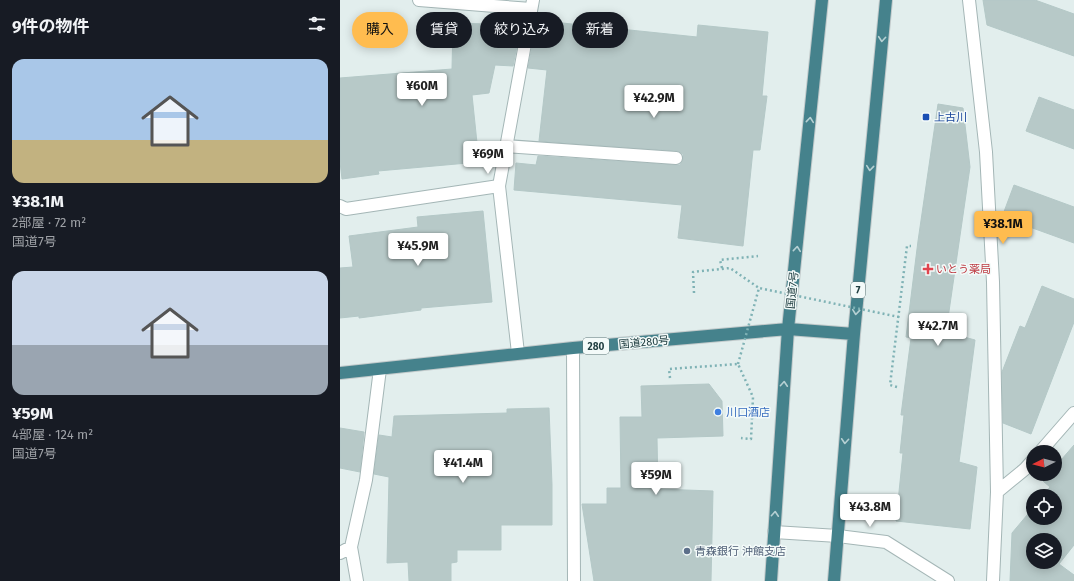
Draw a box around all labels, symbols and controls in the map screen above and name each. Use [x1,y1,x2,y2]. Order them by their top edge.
chip: 購入 [352,12,408,48]
chip: 賃貸 [416,12,472,48]
chip: 絞り込み [480,12,564,48]
chip: 新着 [572,12,628,48]
icon: filters [306,13,328,35]
text: 9件の物件 [12,16,90,37]
one-way arrow [878,36,887,42]
pin: ¥60M [398,73,446,107]
text: ¥60M [406,78,438,93]
icon: home [134,85,206,157]
pin: ¥42.9M [621,85,687,119]
text: ¥42.9M [633,90,675,105]
place label: 上古川 [934,111,967,124]
marker: 上古川 [921,112,931,122]
one-way arrow [805,116,814,123]
pin: ¥69M [464,141,512,175]
text: ¥69M [472,146,504,161]
one-way arrow [865,165,874,171]
text: ¥38.1M [12,191,64,212]
pin: ¥38.1M [970,211,1036,245]
text: 2部屋 · 72 m² [12,215,86,230]
text: ¥38.1M [983,216,1023,231]
pin: ¥45.9M [385,233,451,267]
text: 国道7号 [12,234,57,249]
text: ¥45.9M [397,238,439,253]
one-way arrow [792,246,801,252]
place label: いとう薬局 [936,263,991,276]
marker: いとう薬局 [923,264,933,274]
street label: 国道7号 [784,271,801,310]
road number: 7 [851,282,865,298]
icon: home [134,297,206,369]
one-way arrow [851,309,860,315]
pin: ¥42.7M [905,313,971,347]
text: ¥42.7M [918,318,958,333]
street label: 国道280号 [618,334,670,351]
road number: 280 [583,338,609,354]
one-way arrow [780,381,789,387]
text: ¥59M [12,403,53,424]
place label: 川口酒店 [726,406,770,419]
marker: 川口酒店 [713,407,723,417]
text: 4部屋 · 124 m² [12,427,93,442]
one-way arrow [841,438,850,444]
north arrow [1026,445,1062,481]
map controls [1026,445,1062,569]
text: 国道7号 [12,446,57,461]
pin: ¥41.4M [430,450,496,484]
text: ¥41.4M [443,455,483,470]
pin: ¥59M [632,462,680,496]
text: ¥59M [640,467,672,482]
button: locate [1026,489,1062,525]
pin: ¥43.8M [837,494,903,528]
text: ¥43.8M [849,499,891,514]
one-way arrow [771,511,780,517]
button: layers [1026,533,1062,569]
place label: 青森銀行 沖館支店 [695,545,786,558]
marker: 青森銀行 沖館支店 [682,546,692,556]

